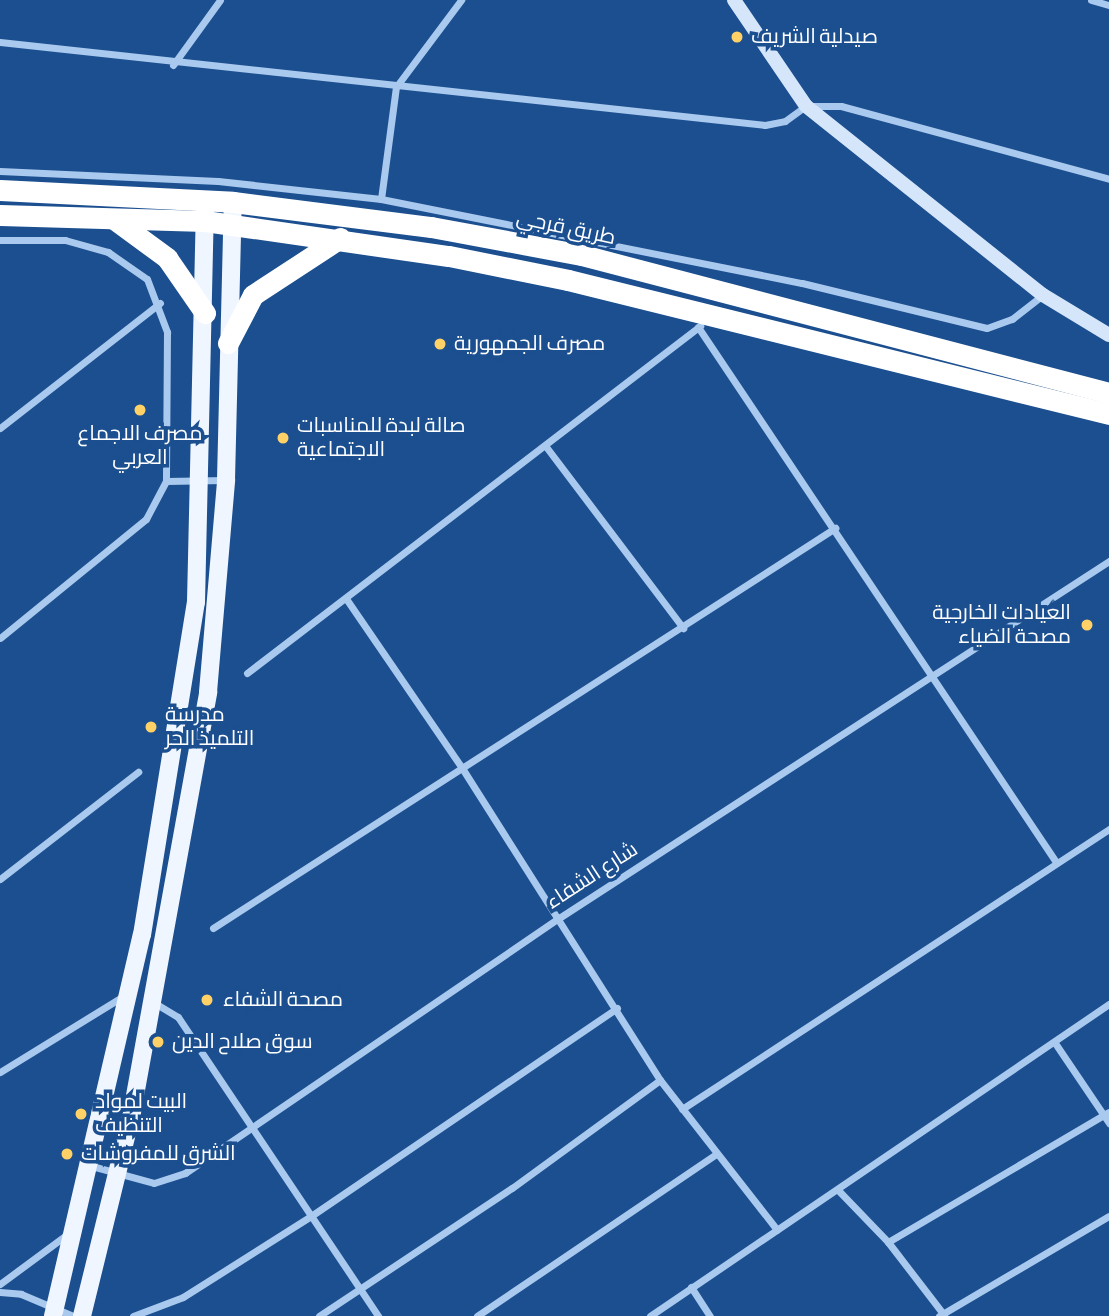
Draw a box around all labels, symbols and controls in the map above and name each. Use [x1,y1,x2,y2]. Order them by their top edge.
place label: صيدلية الشريف [751,24,878,50]
marker: صيدلية الشريف [729,29,745,45]
street label: طريق قرجي [514,205,618,251]
place label: مصرف الجمهورية [454,331,605,357]
marker: مصرف الجمهورية [432,336,448,352]
marker: مصرف الاجماع العربي [132,402,148,418]
place label: صالة لبدة للمناسبات الاجتماعية [297,413,466,463]
place label: مصرف الاجماع العربي [78,421,202,471]
marker: صالة لبدة للمناسبات الاجتماعية [275,430,291,446]
place label: العيادات الخارجية مصحة الضياء [932,600,1071,650]
marker: العيادات الخارجية مصحة الضياء [1077,615,1097,635]
place label: مدرسة التلميذ الحر [165,702,254,752]
marker: مدرسة التلميذ الحر [143,719,159,735]
street label: شارع الشفاء [541,837,643,915]
place label: مصحة الشفاء [223,987,343,1013]
marker: مصحة الشفاء [197,990,217,1010]
place label: سوق صلاح الدين [172,1029,313,1055]
marker: سوق صلاح الدين [150,1034,166,1050]
place label: البيت لمواد التنظيف [95,1089,187,1139]
marker: البيت لمواد التنظيف [73,1106,89,1122]
place label: الشرق للمفروشات [81,1141,236,1167]
marker: الشرق للمفروشات [59,1146,75,1162]

